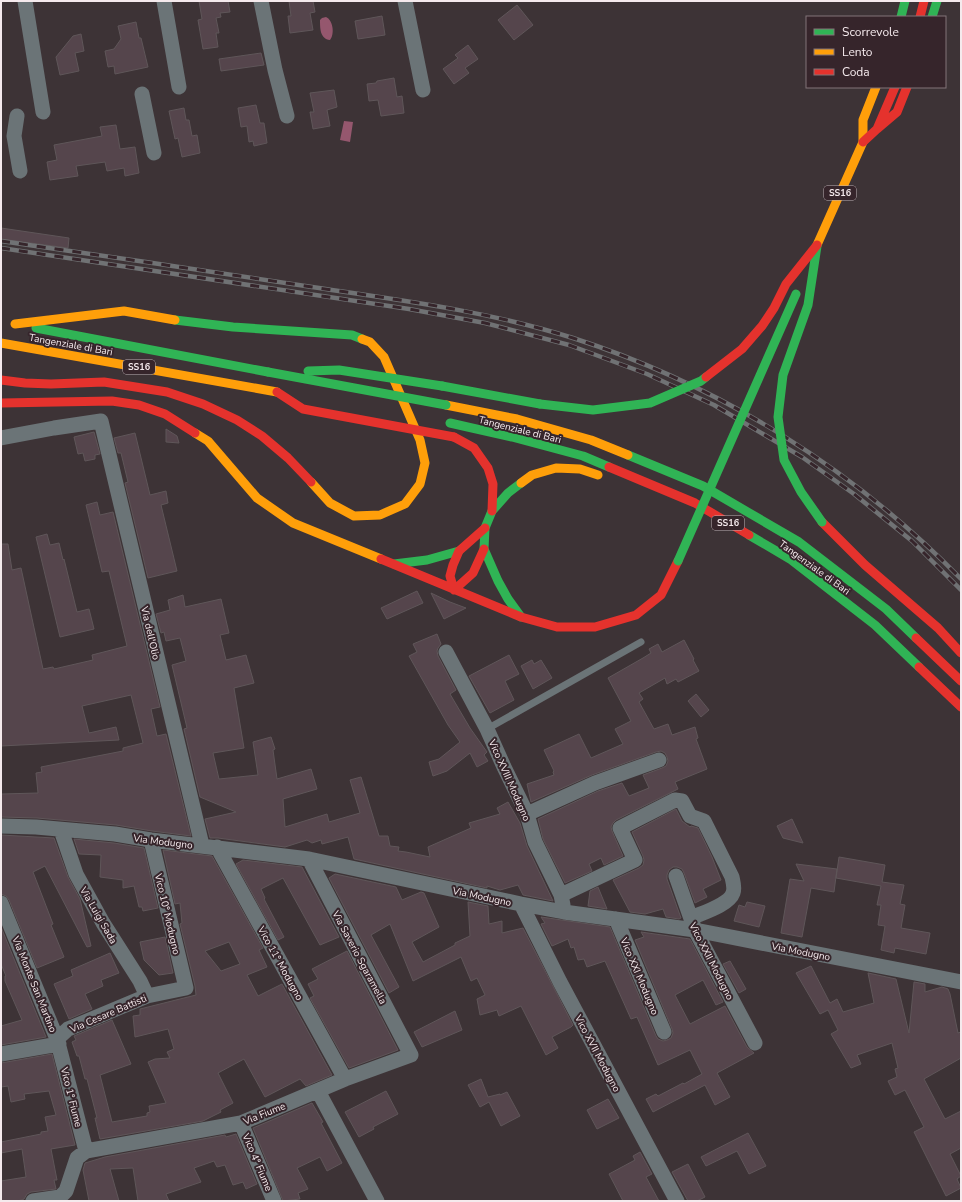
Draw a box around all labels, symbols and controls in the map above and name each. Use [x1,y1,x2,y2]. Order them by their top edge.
legend [806,16,946,88]
text: Scorrevole [842,24,899,40]
text: Lento [842,44,873,60]
text: Coda [842,64,870,80]
road number: SS16 [824,186,856,200]
street label: Tangenziale di Bari [28,331,114,359]
road number: SS16 [123,360,155,374]
street label: Tangenziale di Bari [477,413,563,447]
road number: SS16 [712,516,744,530]
street label: Tangenziale di Bari [776,537,853,598]
street label: Via dell'Olio [137,604,163,662]
street label: Vico XVIII Modugno [484,736,534,824]
street label: Via Modugno [131,831,194,853]
street label: Vico 10° Modugno [151,871,183,957]
street label: Via Luigi Sada [76,884,120,947]
street label: Via Modugno [450,884,513,910]
street label: Via Saverio Sgaramella [328,907,390,1007]
street label: Vico XXII Modugno [685,919,737,1003]
street label: Vico 11° Modugno [253,923,307,1003]
street label: Via Monte San Martino [8,933,60,1035]
street label: Vico XXI Modugno [616,935,662,1018]
street label: Via Modugno [769,939,832,965]
street label: Via Cesare Battisti [67,991,149,1037]
street label: Vico XVII Modugno [570,1012,624,1095]
street label: Vico 1° Fiume [57,1065,85,1129]
street label: Via Fiume [240,1099,288,1129]
street label: Vico 4° Fiume [238,1130,276,1193]

